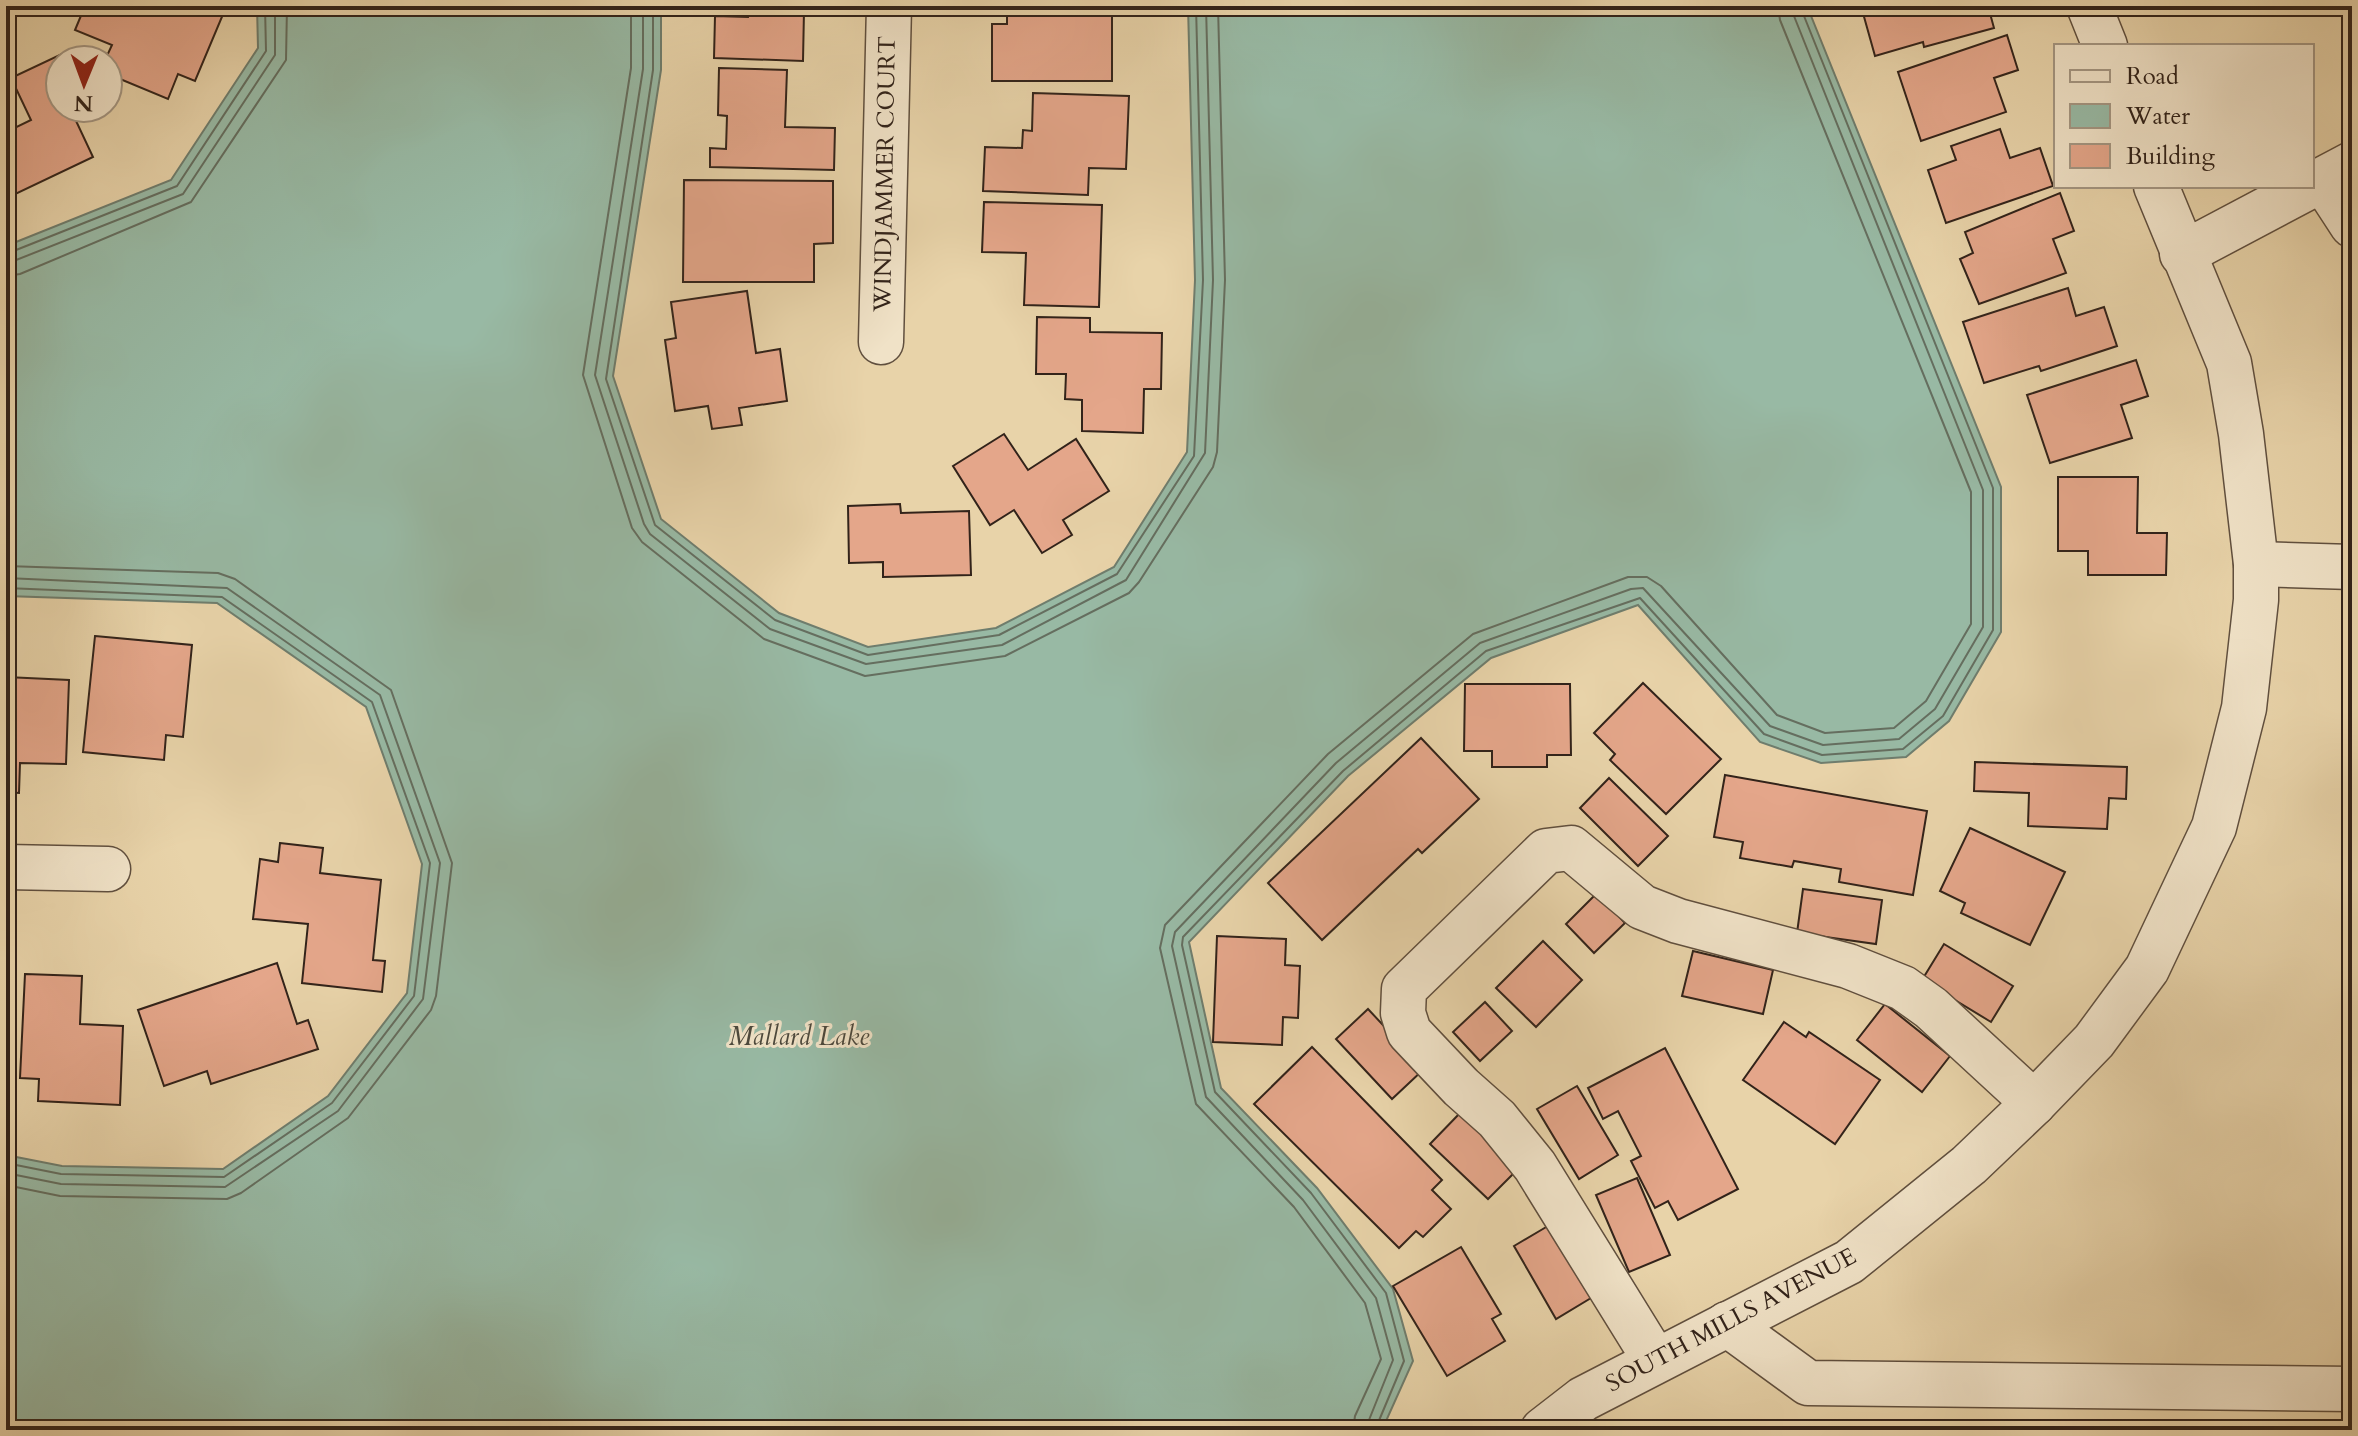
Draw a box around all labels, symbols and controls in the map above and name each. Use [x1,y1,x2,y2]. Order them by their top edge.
street label: WINDJAMMER COURT [866,36,904,313]
north arrow [44,44,124,124]
legend [2054,44,2314,188]
text: Road [2126,60,2179,93]
text: N [74,88,93,118]
text: Water [2125,100,2190,133]
text: Building [2126,140,2216,173]
water label: Mallard Lake [729,1019,870,1054]
street label: SOUTH MILLS AVENUE [1600,1240,1862,1400]

